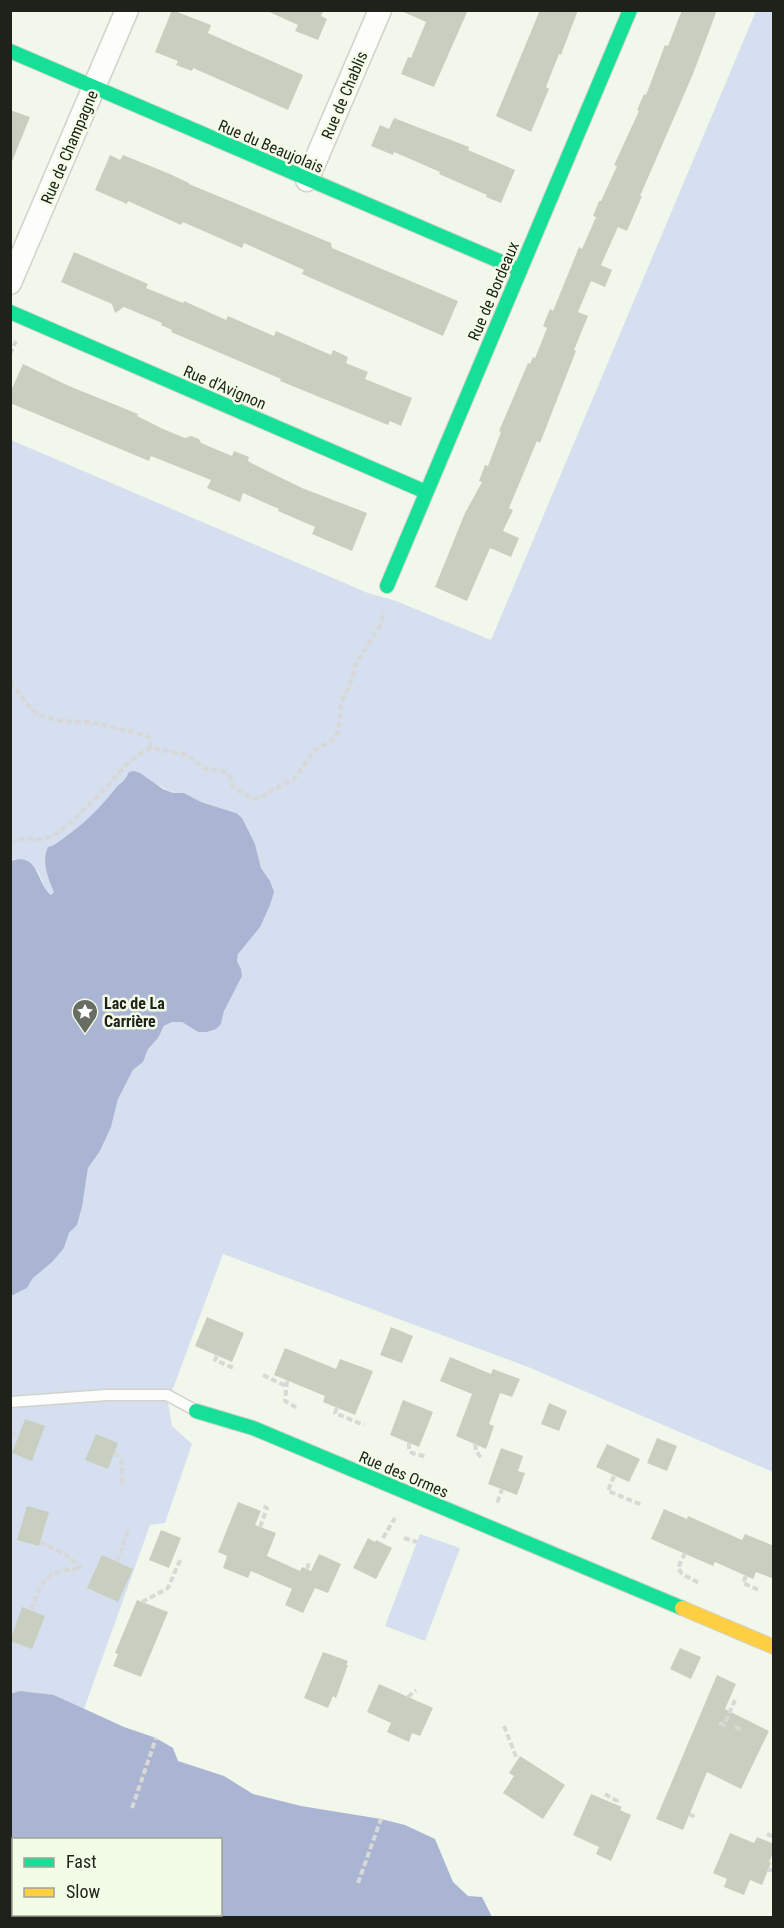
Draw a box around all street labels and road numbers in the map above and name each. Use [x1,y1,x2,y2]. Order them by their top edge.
street label: Rue de Chablis [317,48,371,142]
street label: Rue de Champagne [37,87,102,207]
street label: Rue du Beaujolais [215,116,326,177]
street label: Rue de Bordeaux [464,239,523,344]
street label: Rue d'Avignon [181,362,269,413]
street label: Rue des Ormes [356,1447,451,1502]

